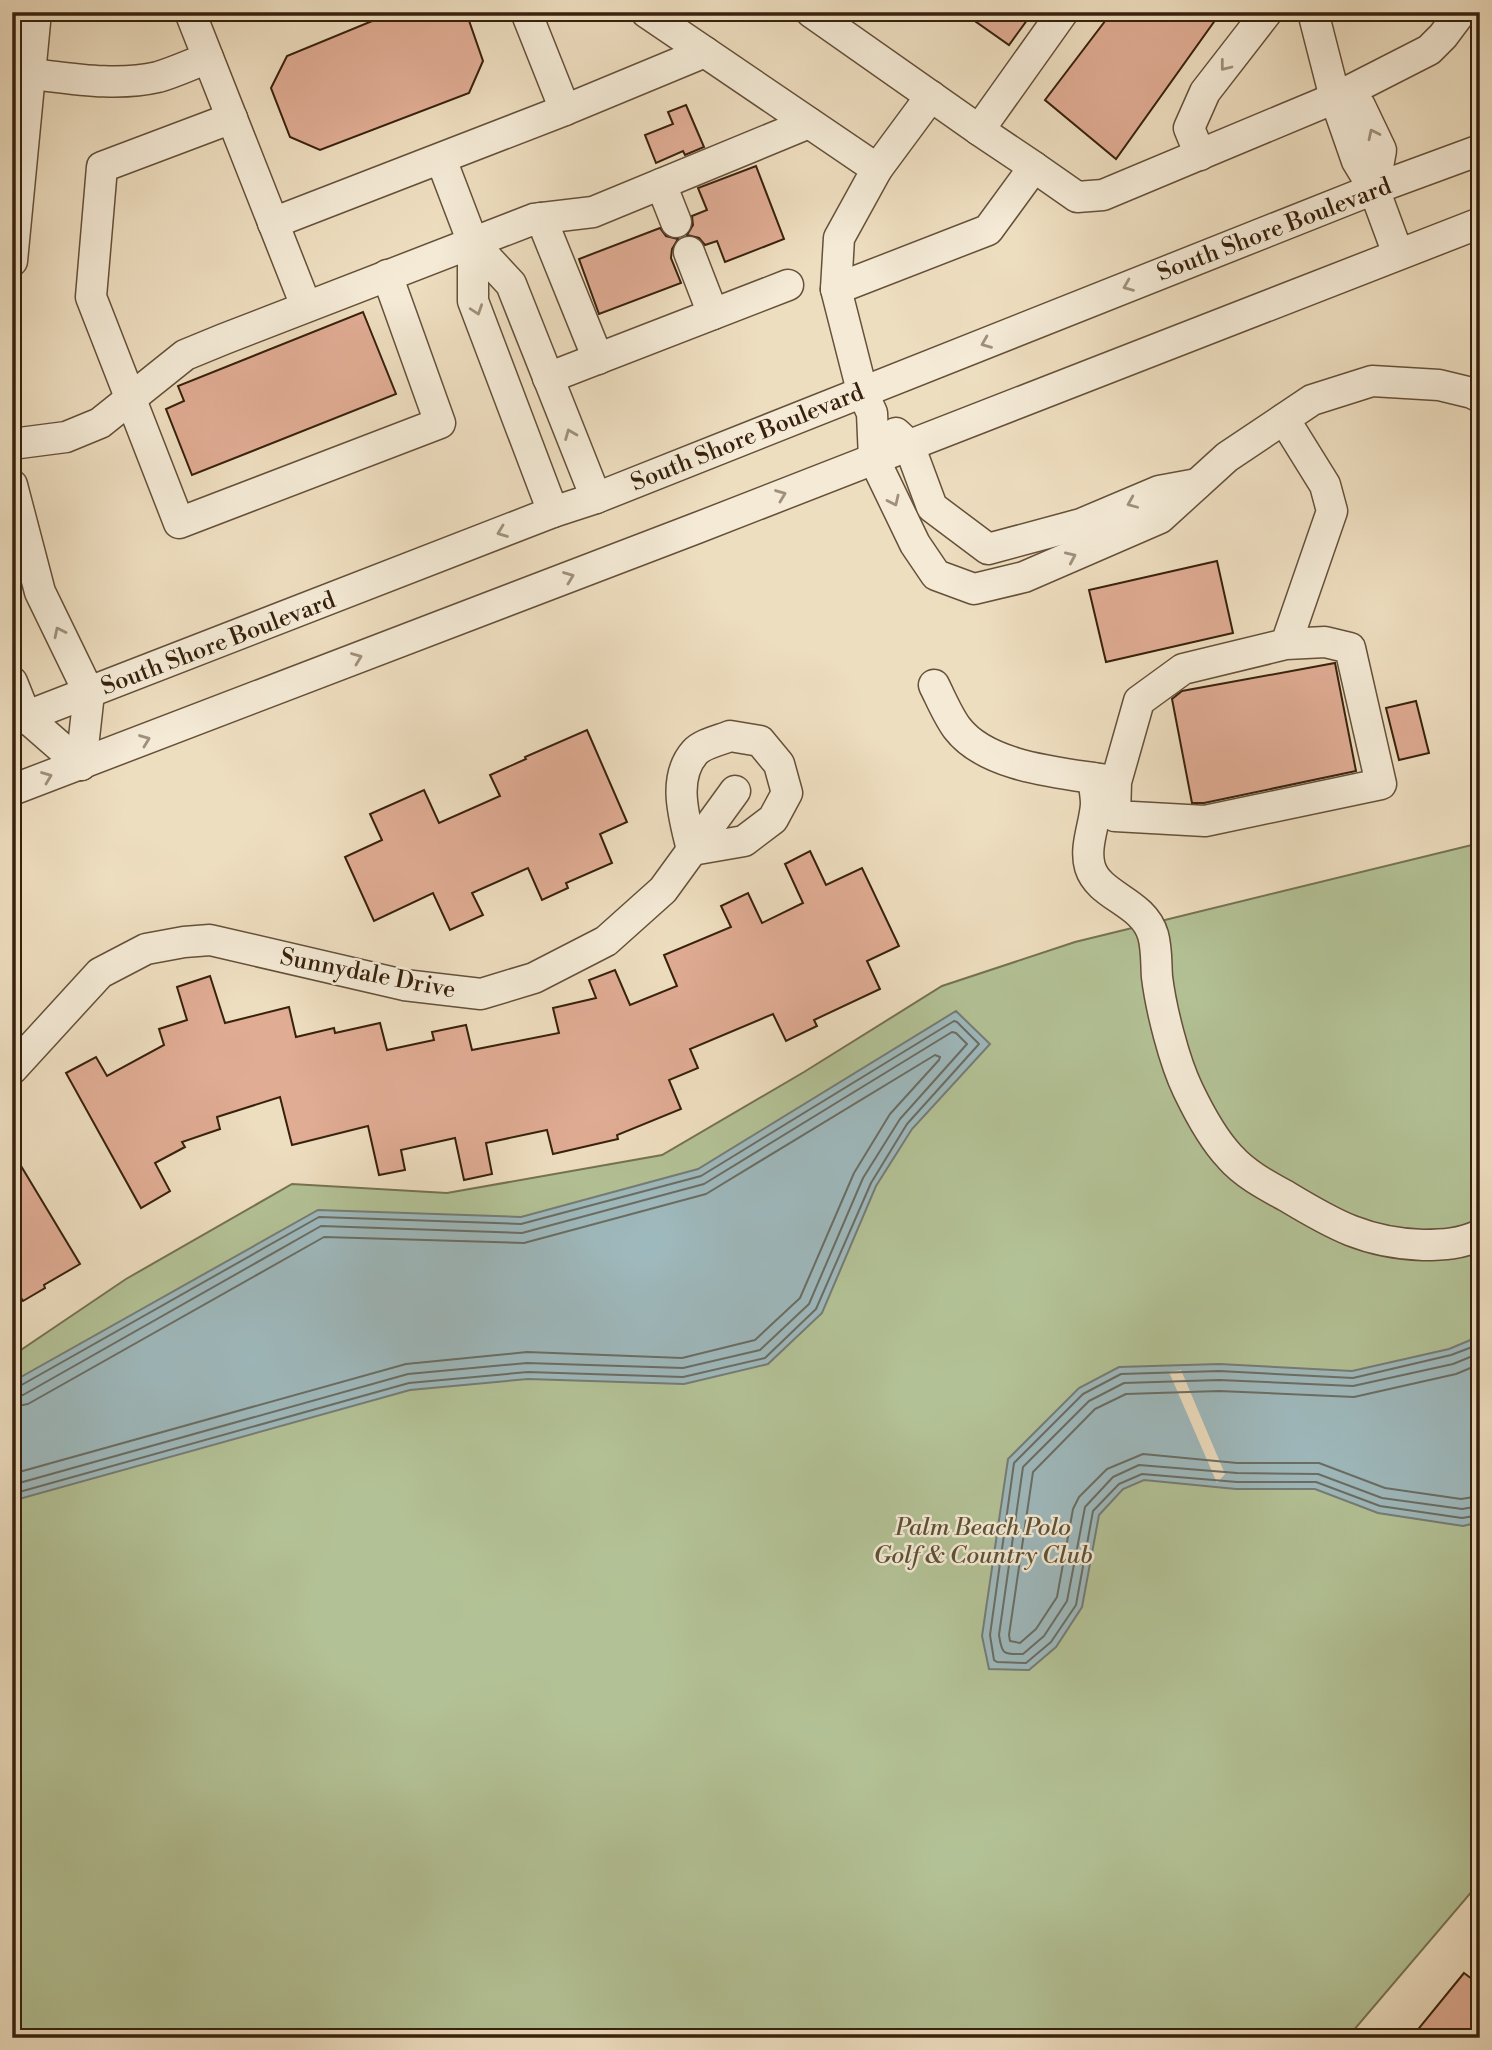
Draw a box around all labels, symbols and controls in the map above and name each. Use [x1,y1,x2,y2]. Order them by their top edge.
one-way arrow [1221,58,1234,71]
one-way arrow [1368,129,1382,141]
street label: South Shore Boulevard [1153,171,1396,289]
one-way arrow [1123,278,1135,292]
one-way arrow [469,304,483,316]
one-way arrow [981,334,993,348]
street label: South Shore Boulevard [626,377,869,498]
one-way arrow [565,429,579,441]
one-way arrow [775,489,787,503]
one-way arrow [886,494,900,506]
one-way arrow [1126,494,1138,508]
one-way arrow [497,524,509,538]
one-way arrow [1063,551,1076,565]
one-way arrow [563,571,575,585]
street label: South Shore Boulevard [97,585,340,703]
one-way arrow [54,627,68,639]
one-way arrow [350,653,362,667]
one-way arrow [138,735,150,749]
one-way arrow [40,772,52,786]
street label: Sunnydale Drive [277,942,458,1006]
park label: Palm Beach Polo Golf & Country Club [873,1513,1093,1571]

